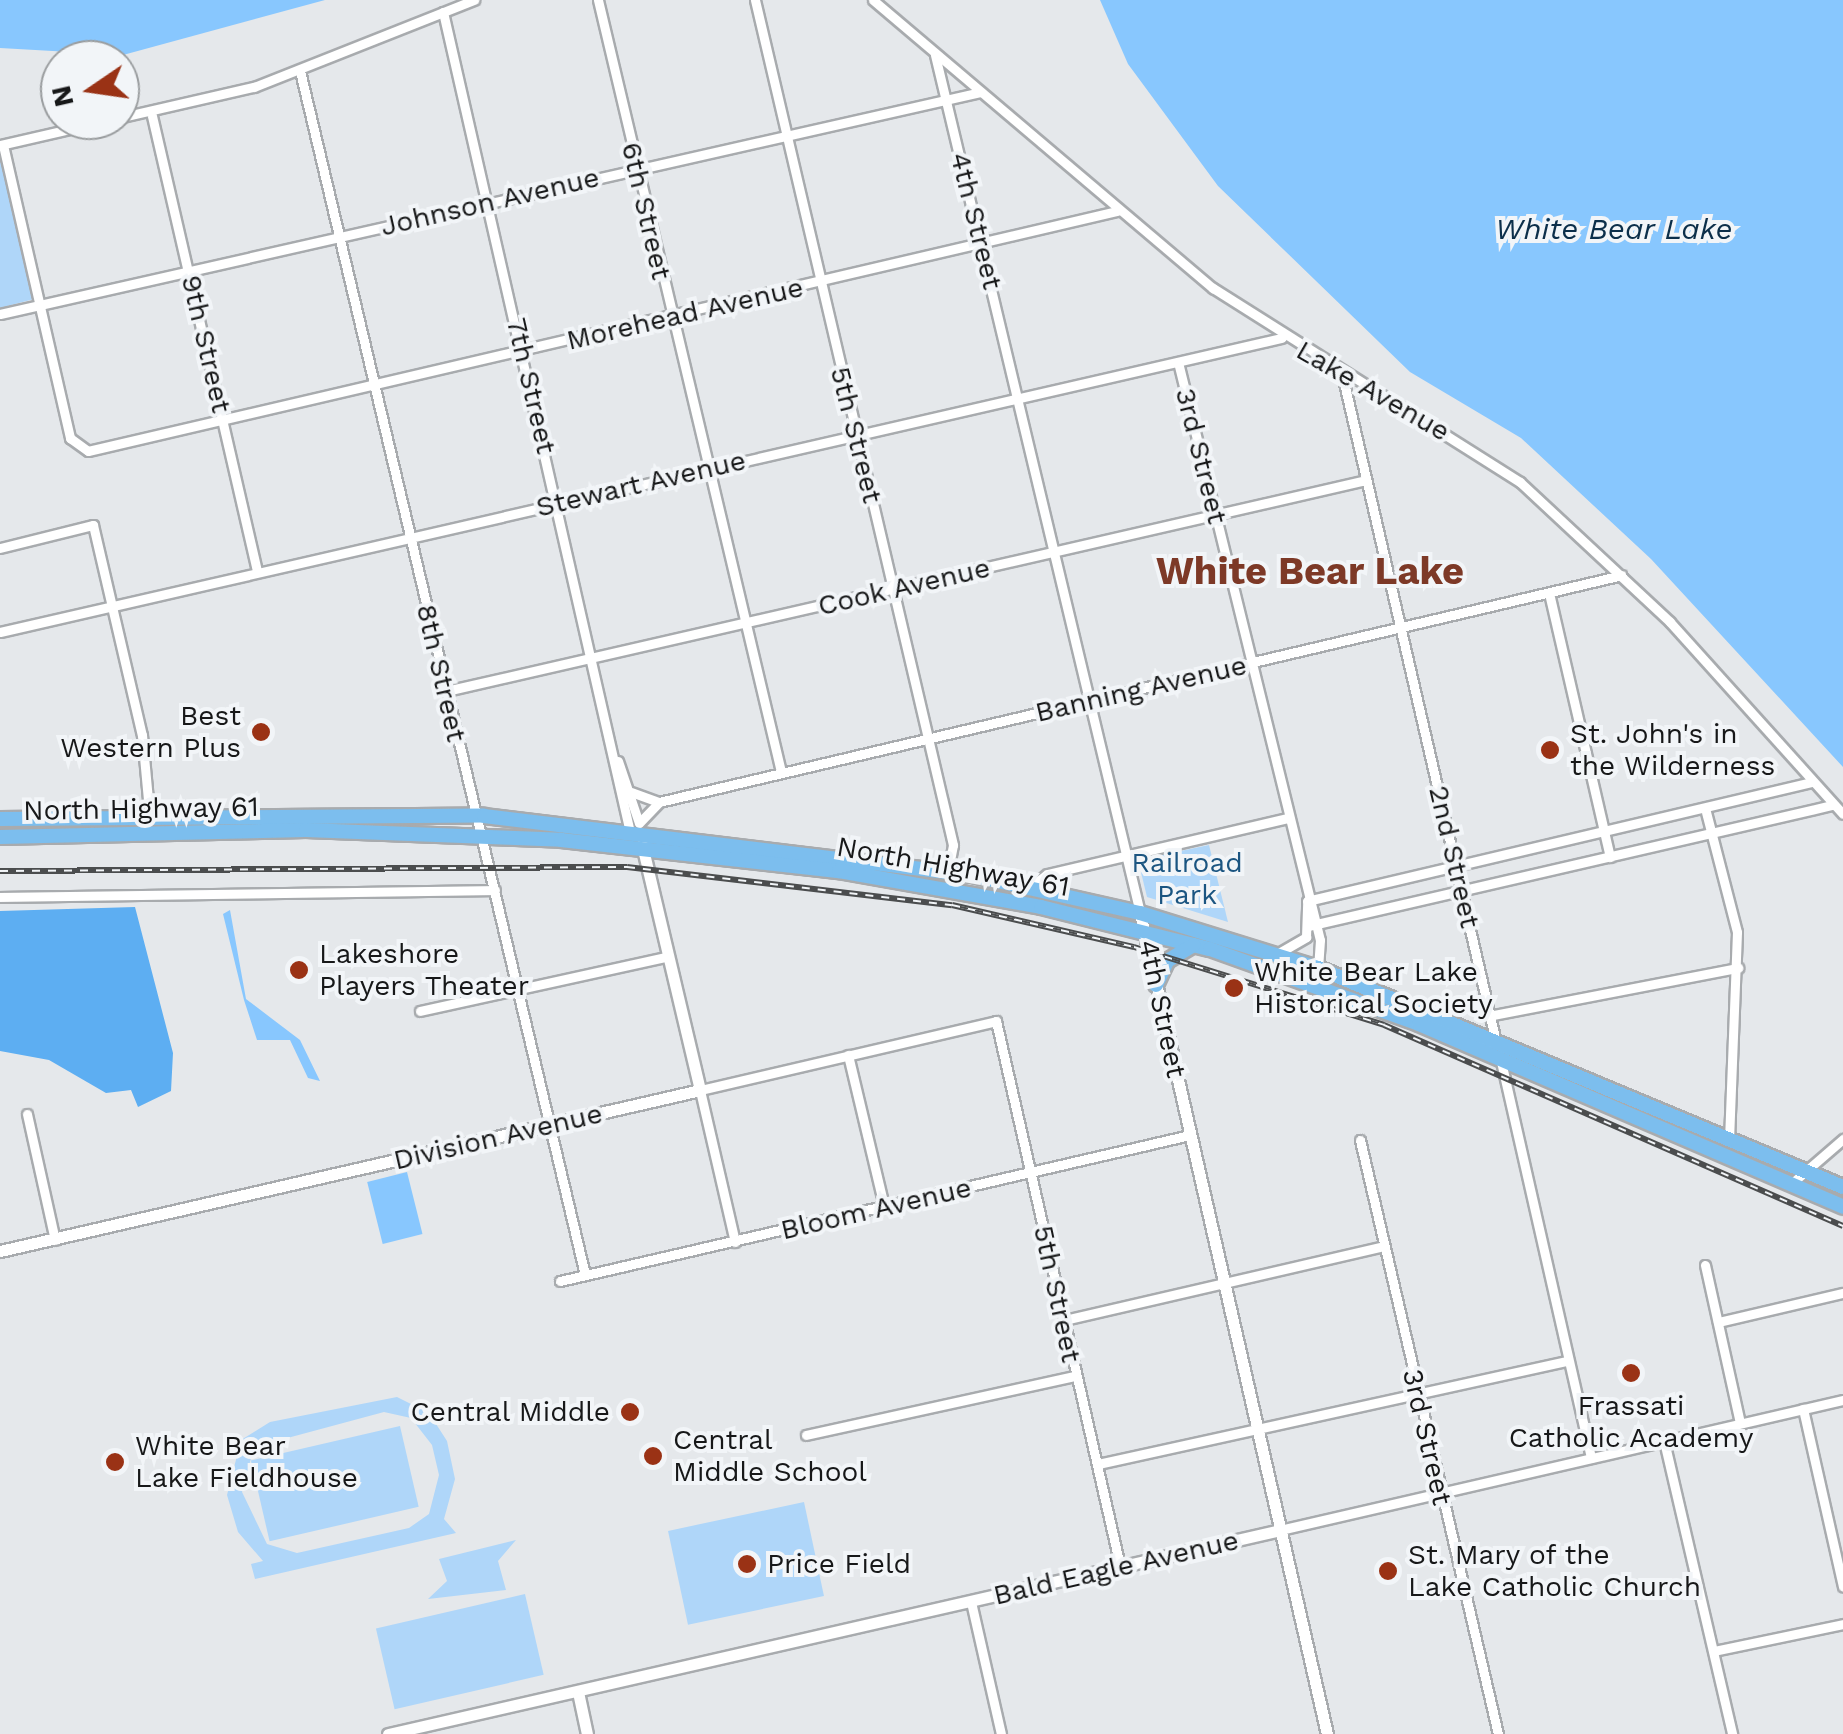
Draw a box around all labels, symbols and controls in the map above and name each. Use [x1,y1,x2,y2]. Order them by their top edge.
north arrow [40,40,140,140]
text: N [44,83,81,110]
street label: 6th Street [614,139,678,283]
street label: 4th Street [943,149,1009,293]
street label: Johnson Avenue [377,160,603,244]
water label: White Bear Lake [1495,211,1733,247]
street label: Morehead Avenue [563,270,807,358]
street label: 9th Street [174,272,238,416]
street label: 7th Street [499,315,563,457]
street label: Lake Avenue [1290,333,1456,449]
street label: 5th Street [823,363,889,507]
street label: 3rd Street [1168,385,1234,527]
street label: Stewart Avenue [532,443,750,525]
district label: White Bear Lake [1156,549,1464,595]
street label: Cook Avenue [814,551,994,623]
street label: 8th Street [409,601,473,745]
street label: Banning Avenue [1031,648,1251,730]
place label: Best Western Plus [60,699,241,765]
place label: St. John's in the Wilderness [1570,717,1776,783]
marker: Best Western Plus [250,721,272,743]
marker: St. John's in the Wilderness [1539,739,1561,761]
street label: 2nd Street [1421,783,1487,931]
street label: North Highway 61 [23,790,259,828]
street label: North Highway 61 [834,830,1072,904]
park label: Railroad Park [1131,846,1243,912]
place label: Lakeshore Players Theater [319,937,530,1003]
street label: 4th Street [1131,937,1193,1081]
place label: White Bear Lake Historical Society [1254,955,1494,1021]
marker: Lakeshore Players Theater [288,959,310,981]
marker: White Bear Lake Historical Society [1223,977,1245,999]
street label: Division Avenue [390,1097,606,1177]
street label: Bloom Avenue [777,1171,975,1247]
street label: 5th Street [1026,1222,1088,1366]
marker: Frassati Catholic Academy [1620,1362,1642,1384]
street label: 3rd Street [1395,1366,1459,1508]
place label: Frassati Catholic Academy [1508,1389,1754,1455]
place label: Central Middle [410,1395,610,1429]
marker: Central Middle [619,1401,641,1423]
place label: Central Middle School [673,1423,867,1489]
place label: White Bear Lake Fieldhouse [135,1429,358,1495]
marker: Central Middle School [642,1445,664,1467]
marker: White Bear Lake Fieldhouse [104,1451,126,1473]
street label: Bald Eagle Avenue [990,1523,1242,1613]
place label: St. Mary of the Lake Catholic Church [1408,1538,1701,1604]
place label: Price Field [767,1547,911,1581]
marker: Price Field [736,1553,758,1575]
marker: St. Mary of the Lake Catholic Church [1377,1560,1399,1582]

